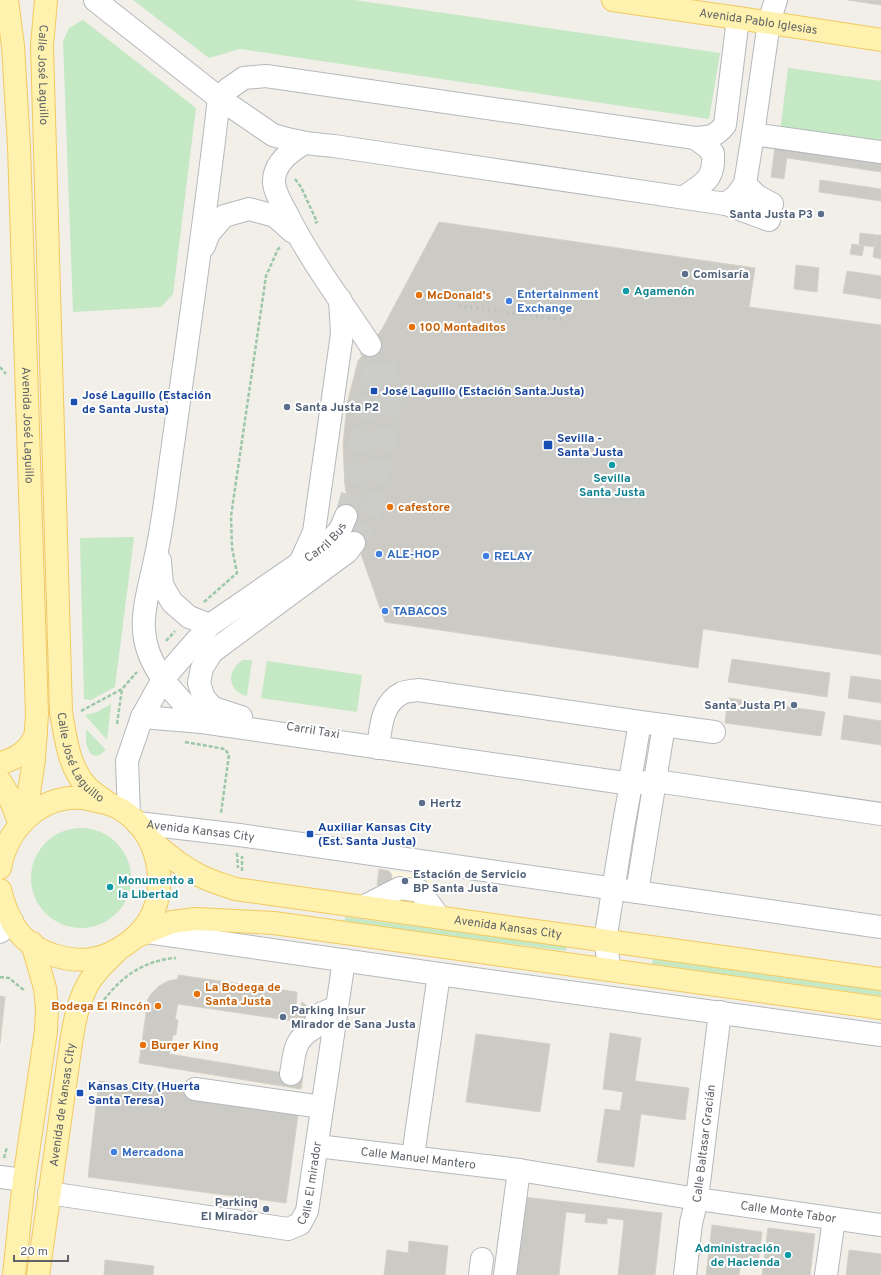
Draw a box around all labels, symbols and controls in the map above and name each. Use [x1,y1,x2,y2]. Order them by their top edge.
street label: Avenida Pablo Iglesias [698,6,819,39]
street label: Calle José Laguillo [33,24,51,126]
place label: Santa Justa P3 [729,207,813,223]
marker: Santa Justa P3 [816,209,826,219]
place label: Comisaría [693,267,749,283]
marker: Comisaría [680,269,690,279]
place label: Agamenón [634,284,695,300]
marker: Agamenón [621,286,631,296]
place label: Entertainment Exchange [517,287,599,317]
place label: McDonald's [427,288,491,304]
marker: McDonald's [414,290,424,300]
marker: Entertainment Exchange [504,296,514,306]
place label: 100 Montaditos [420,320,506,336]
marker: 100 Montaditos [407,322,417,332]
street label: Avenida José Laguillo [17,367,37,484]
place label: José Laguillo (Estación Santa.Justa) [382,384,585,400]
marker: José Laguillo (Estación Santa.Justa) [369,386,379,396]
place label: José Laguillo (Estación de Santa Justa) [82,388,211,418]
marker: José Laguillo (Estación de Santa Justa) [69,397,79,407]
place label: Santa Justa P2 [295,400,379,416]
marker: Santa Justa P2 [282,402,292,412]
place label: Sevilla - Santa Justa [557,431,623,461]
marker: Sevilla - Santa Justa [542,439,554,451]
marker: Sevilla Santa Justa [607,460,617,470]
place label: Sevilla Santa Justa [579,471,645,501]
place label: cafestore [398,500,451,516]
marker: cafestore [385,502,395,512]
street label: Carril Bus [302,520,351,567]
place label: ALE-HOP [387,547,440,563]
marker: ALE-HOP [374,549,384,559]
place label: RELAY [494,549,532,565]
marker: RELAY [481,551,491,561]
place label: TABACOS [393,604,447,620]
marker: TABACOS [380,606,390,616]
place label: Santa Justa P1 [704,698,786,714]
marker: Santa Justa P1 [789,700,799,710]
street label: Calle José Laguillo [52,711,107,807]
street label: Carril Taxi [285,719,341,743]
place label: Hertz [430,796,462,812]
marker: Hertz [417,798,427,808]
street label: Avenida Kansas City [146,817,256,846]
place label: Auxiliar Kansas City (Est. Santa Justa) [318,820,432,850]
marker: Auxiliar Kansas City (Est. Santa Justa) [305,829,315,839]
place label: Estación de Servicio BP Santa Justa [413,867,527,897]
place label: Monumento a la Libertad [118,873,194,903]
marker: Estación de Servicio BP Santa Justa [400,876,410,886]
marker: Monumento a la Libertad [105,882,115,892]
street label: Avenida Kansas City [453,913,563,943]
place label: La Bodega de Santa Justa [205,980,281,1010]
marker: La Bodega de Santa Justa [192,989,202,999]
place label: Bodega El Rincón [51,999,150,1015]
marker: Bodega El Rincón [153,1001,163,1011]
place label: Parking Insur Mirador de Sana Justa [291,1003,416,1033]
marker: Parking Insur Mirador de Sana Justa [278,1012,288,1022]
place label: Burger King [151,1038,219,1054]
marker: Burger King [138,1040,148,1050]
street label: Avenida de Kansas City [47,1042,80,1168]
place label: Kansas City (Huerta Santa Teresa) [88,1079,200,1109]
street label: Calle Baltasar Gracián [690,1084,720,1204]
marker: Kansas City (Huerta Santa Teresa) [75,1088,85,1098]
street label: Calle El mirador [294,1140,326,1228]
street label: Calle Manuel Mantero [360,1144,477,1174]
place label: Mercadona [122,1145,184,1161]
marker: Mercadona [109,1147,119,1157]
place label: Parking El Mirador [201,1195,258,1225]
street label: Calle Monte Tabor [739,1198,837,1228]
marker: Parking El Mirador [261,1204,271,1214]
scale bar [14,1237,68,1263]
place label: Administración de Hacienda [695,1241,780,1271]
text: 20 m [20,1244,48,1260]
marker: Administración de Hacienda [783,1250,793,1260]

